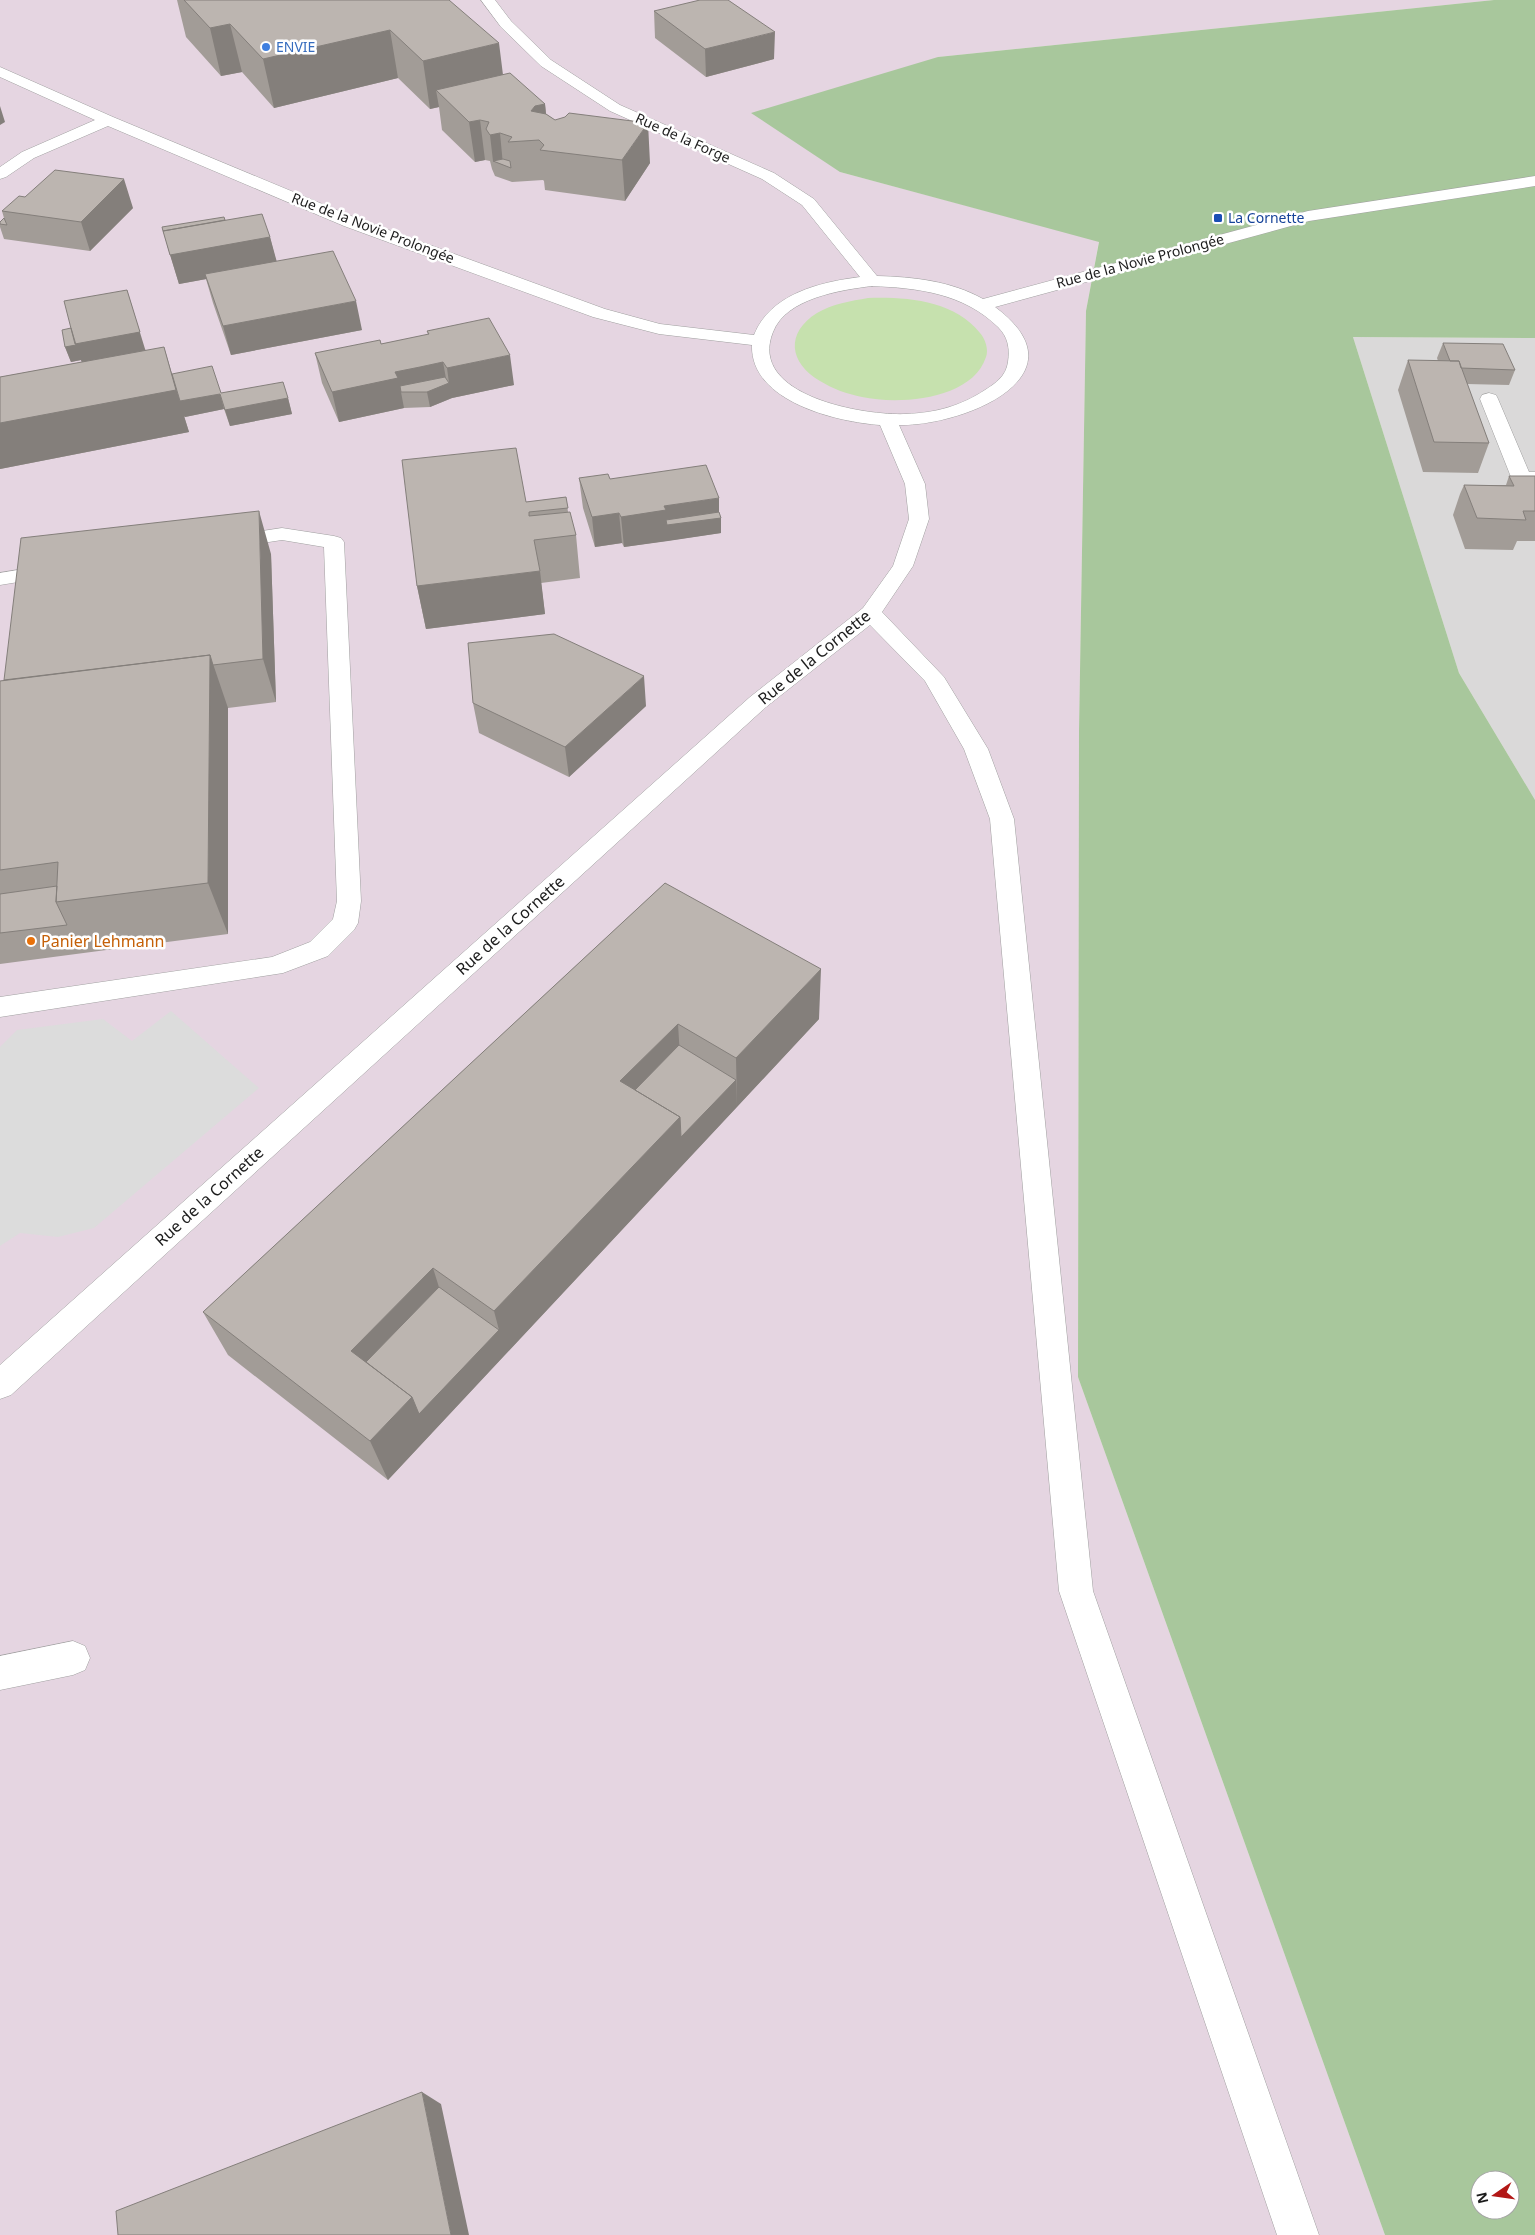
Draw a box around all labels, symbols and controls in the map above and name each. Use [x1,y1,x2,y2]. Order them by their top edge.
place label: ENVIE [276,37,315,56]
marker: ENVIE [260,41,272,53]
street label: Rue de la Forge [633,108,734,167]
street label: Rue de la Novie Prolongée [289,188,457,267]
place label: La Cornette [1228,208,1305,227]
marker: La Cornette [1212,212,1224,224]
street label: Rue de la Novie Prolongée [1054,229,1226,292]
street label: Rue de la Cornette [753,605,875,709]
street label: Rue de la Cornette [451,870,569,980]
place label: Panier Lehmann [41,930,164,952]
marker: Panier Lehmann [25,935,37,947]
street label: Rue de la Cornette [150,1141,268,1251]
north arrow [1470,2170,1520,2220]
text: N [1471,2190,1492,2206]

